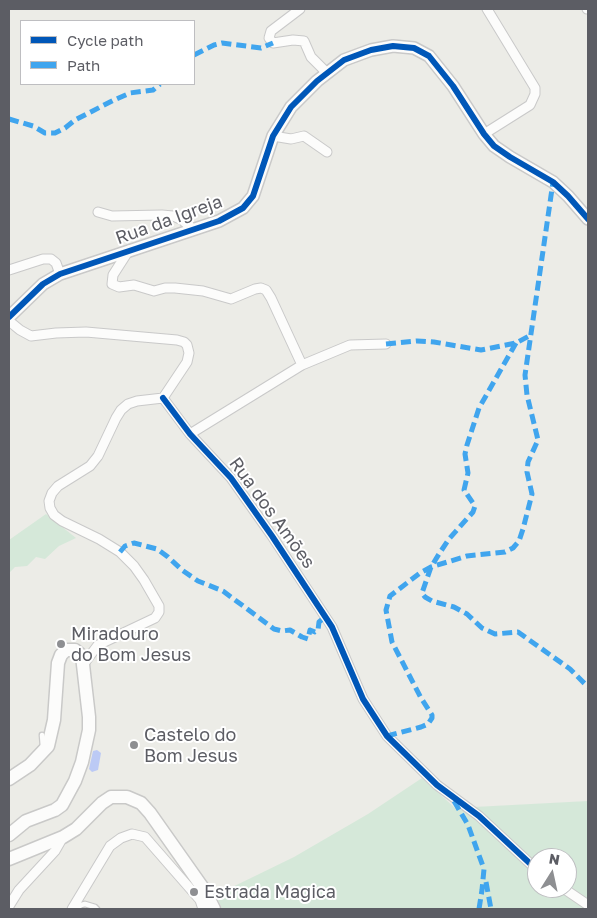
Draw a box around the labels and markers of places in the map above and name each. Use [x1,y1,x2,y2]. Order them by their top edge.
place label: Miradouro do Bom Jesus [71,623,191,666]
marker: Miradouro do Bom Jesus [55,638,67,650]
place label: Castelo do Bom Jesus [144,724,238,766]
marker: Castelo do Bom Jesus [128,739,140,751]
place label: Estrada Magica [204,881,336,903]
marker: Estrada Magica [188,886,200,898]

